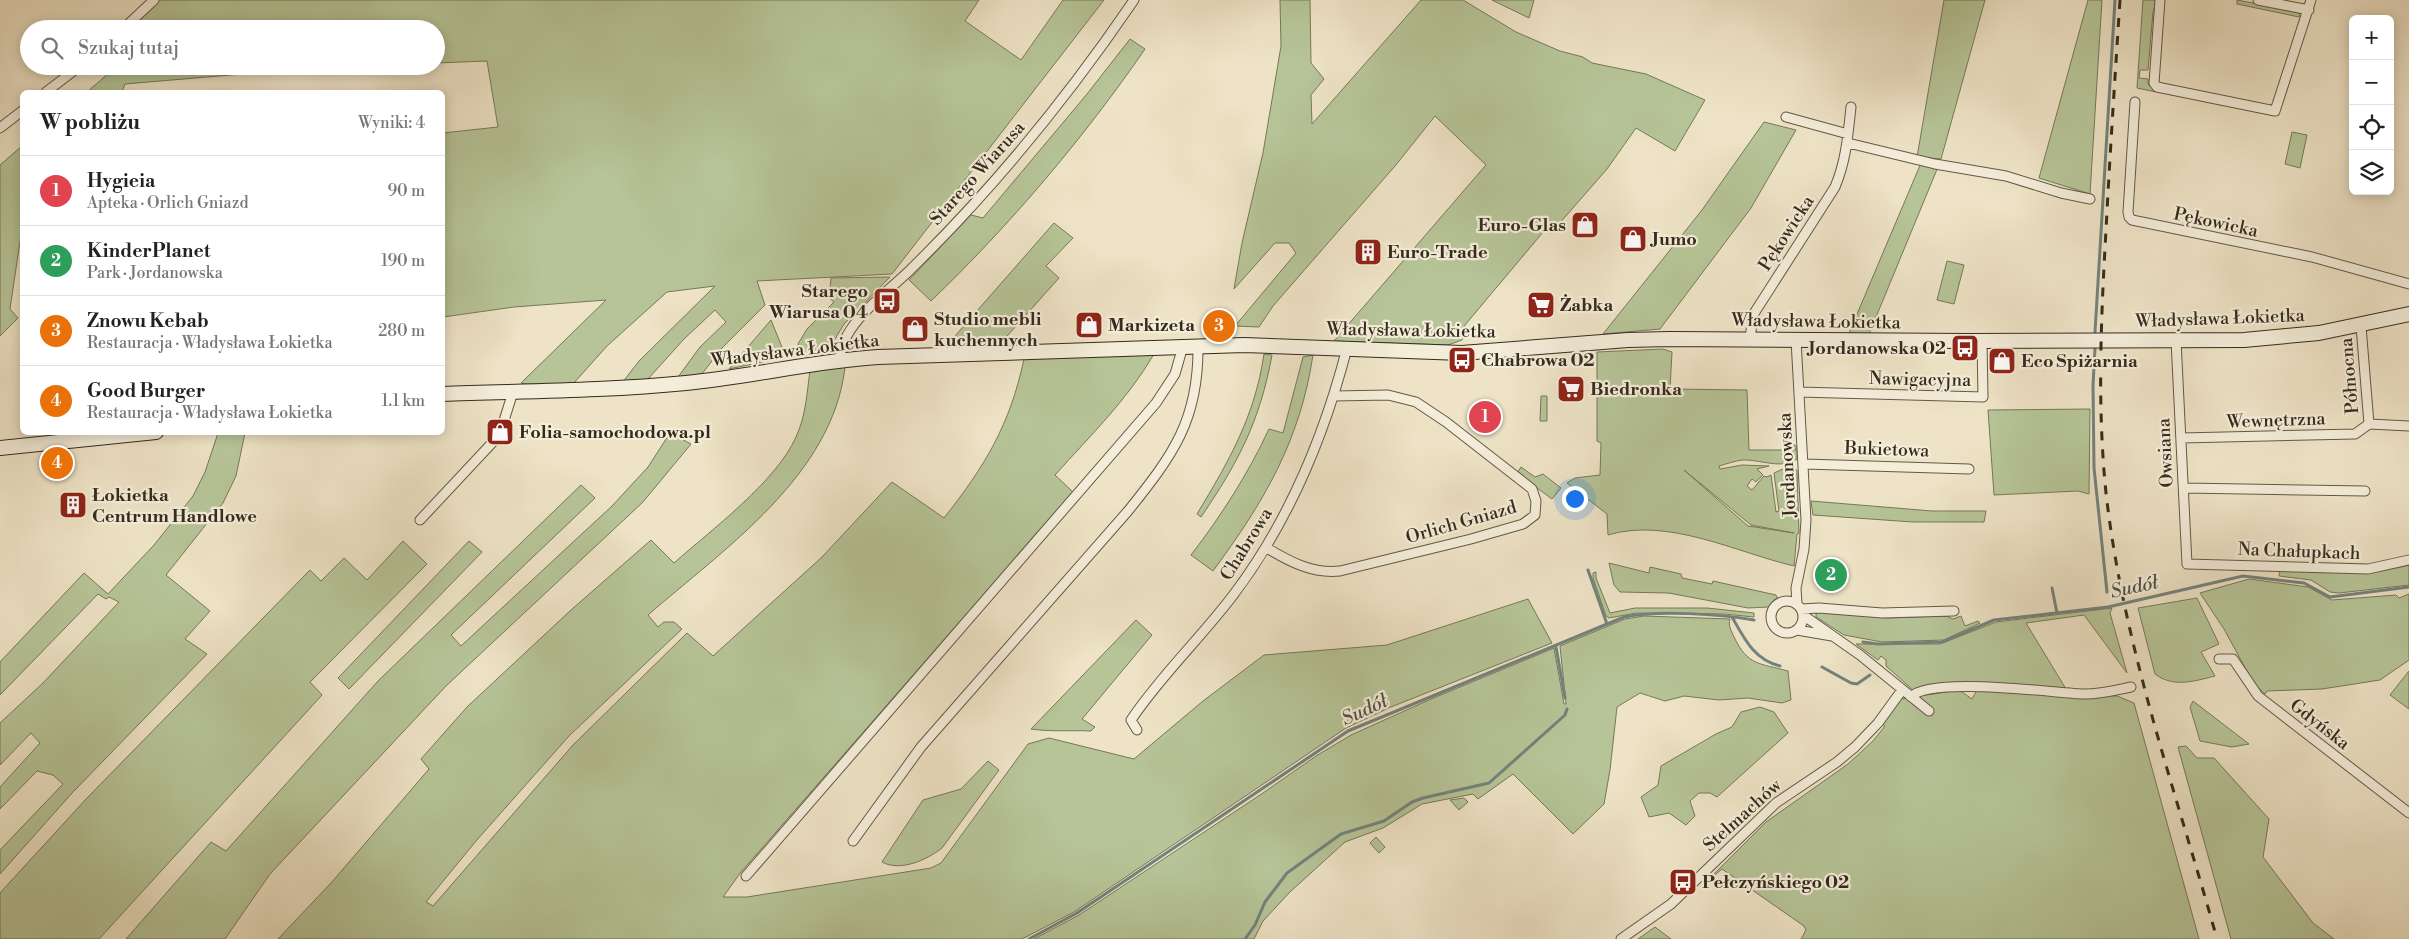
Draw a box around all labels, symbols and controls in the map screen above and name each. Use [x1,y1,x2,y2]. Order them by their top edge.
map controls [2349,15,2394,195]
button: + [2349,15,2394,60]
search box [20,20,445,75]
icon: search [38,34,66,62]
text: Szukaj tutaj [78,36,179,60]
button: − [2349,60,2394,105]
button: locate [2349,105,2394,150]
text: W pobliżu [40,110,140,136]
text: Wyniki: 4 [358,113,425,133]
street label: Starego Wiarusa [925,116,1031,230]
button: layers [2349,150,2394,195]
text: Hygieia [87,169,155,193]
text: 1 [52,181,60,201]
text: 90 m [387,181,425,201]
street label: Pękowicka [1753,190,1820,275]
text: Apteka · Orlich Gniazd [87,193,249,213]
street label: Pękowicka [2172,202,2261,243]
shop icon: Euro-Glas [1570,210,1600,240]
place label: Euro-Glas [1478,214,1566,237]
shop icon: Jumo [1618,224,1648,254]
place label: Jumo [1649,228,1697,251]
building icon: Euro-Trade [1353,237,1383,267]
text: KinderPlanet [87,239,210,263]
place label: Euro-Trade [1387,241,1488,264]
text: 2 [51,251,61,271]
text: 190 m [381,251,425,271]
text: Park · Jordanowska [87,263,223,283]
place label: Starego Wiarusa 04 [768,280,868,324]
bus stop icon: Starego Wiarusa 04 [872,286,902,316]
supermarket icon: Żabka [1526,290,1556,320]
place label: Żabka [1560,294,1614,317]
street label: Władysława Łokietka [2134,304,2306,333]
pin: 3 [1203,307,1235,345]
place label: Studio mebli kuchennych [934,308,1042,352]
text: Znowu Kebab [87,309,209,333]
street label: Władysława Łokietka [1730,309,1902,334]
shop icon: Markizeta [1074,310,1104,340]
shop icon: Studio mebli kuchennych [900,314,930,344]
place label: Markizeta [1108,314,1195,337]
street label: Władysława Łokietka [1325,318,1497,343]
text: 3 [51,321,61,341]
text: 280 m [378,321,425,341]
street label: Władysława Łokietka [709,329,881,372]
text: Restauracja · Władysława Łokietka [87,333,333,353]
bus stop icon: Jordanowska 02 [1950,333,1980,363]
street label: Północna [2335,336,2364,415]
place label: Jordanowska 02 [1805,337,1946,360]
bus stop icon: Chabrowa 02 [1447,345,1477,375]
shop icon: Eco Spiżarnia [1987,346,2017,376]
place label: Chabrowa 02 [1481,349,1595,372]
place label: Eco Spiżarnia [2021,350,2138,373]
street label: Nawigacyjna [1869,367,1972,392]
supermarket icon: Biedronka [1556,374,1586,404]
place label: Biedronka [1590,378,1682,401]
text: Good Burger [87,379,205,403]
text: 4 [51,391,61,411]
text: 1.1 km [381,391,425,411]
pin: 1 [1469,398,1501,436]
text: Restauracja · Władysława Łokietka [87,403,333,423]
street label: Wewnętrzna [2225,407,2327,434]
street label: Jordanowska [1773,411,1802,519]
shop icon: Folia-samochodowa.pl [485,417,515,447]
street label: Owsiana [2152,417,2179,488]
place label: Folia-samochodowa.pl [519,421,711,444]
street label: Bukietowa [1843,436,1931,463]
pin: 4 [41,444,73,482]
place label: Łokietka Centrum Handlowe [92,484,257,528]
your location [1562,486,1588,512]
building icon: Łokietka Centrum Handlowe [58,490,88,520]
street label: Orlich Gniazd [1403,495,1520,549]
street label: Chabrowa [1215,503,1278,585]
street label: Na Chałupkach [2237,538,2361,565]
pin: 2 [1815,556,1847,594]
water label: Sudół [2108,570,2161,604]
water label: Sudół [1337,688,1392,731]
street label: Gdyńska [2285,694,2355,756]
street label: Stelmachów [1698,774,1787,857]
bus stop icon: Pełczyńskiego 02 [1668,867,1698,897]
place label: Pełczyńskiego 02 [1702,871,1849,894]

